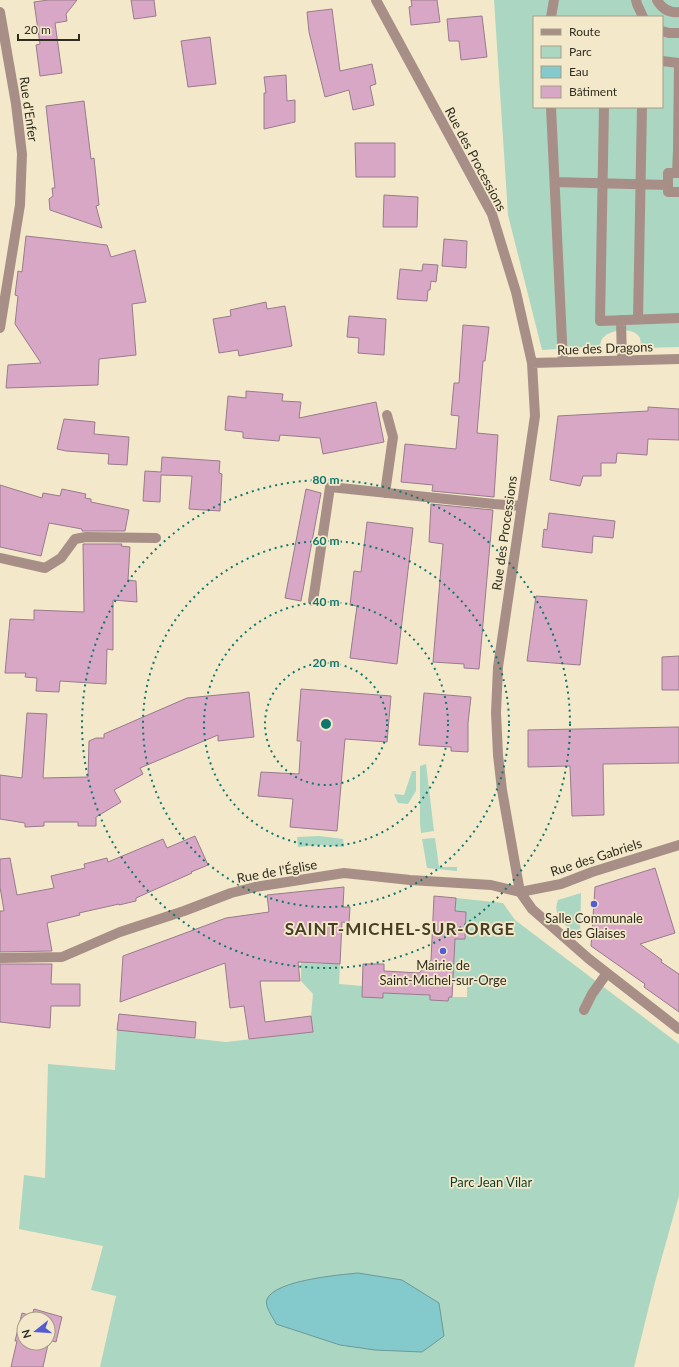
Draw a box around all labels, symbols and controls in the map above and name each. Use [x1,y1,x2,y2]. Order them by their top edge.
scale bar [18,16,79,42]
legend [533,16,663,108]
text: 20 m [24,22,51,37]
text: Route [569,24,600,39]
text: Parc [569,44,592,59]
text: Eau [569,64,589,79]
street label: Rue d'Enfer [17,75,42,143]
text: Bâtiment [569,84,618,99]
street label: Rue des Processions [442,104,510,214]
street label: Rue des Dragons [557,338,654,358]
text: 80 m [313,472,339,487]
street label: Rue des Processions [488,474,520,591]
text: 60 m [313,533,339,548]
text: 40 m [313,594,339,609]
text: 20 m [313,655,339,670]
centre of rings [319,717,333,731]
street label: Rue des Gabriels [548,835,644,879]
street label: Rue de l'Église [236,856,319,886]
marker: Salle Communale des Glaises [589,899,599,909]
place label: Salle Communale des Glaises [545,910,643,941]
district label: SAINT-MICHEL-SUR-ORGE [285,918,515,939]
marker: Mairie de Saint-Michel-sur-Orge [438,946,448,956]
place label: Mairie de Saint-Michel-sur-Orge [379,957,507,988]
park label: Parc Jean Vilar [450,1174,533,1190]
north arrow [16,1311,56,1351]
text: N [19,1328,33,1340]

